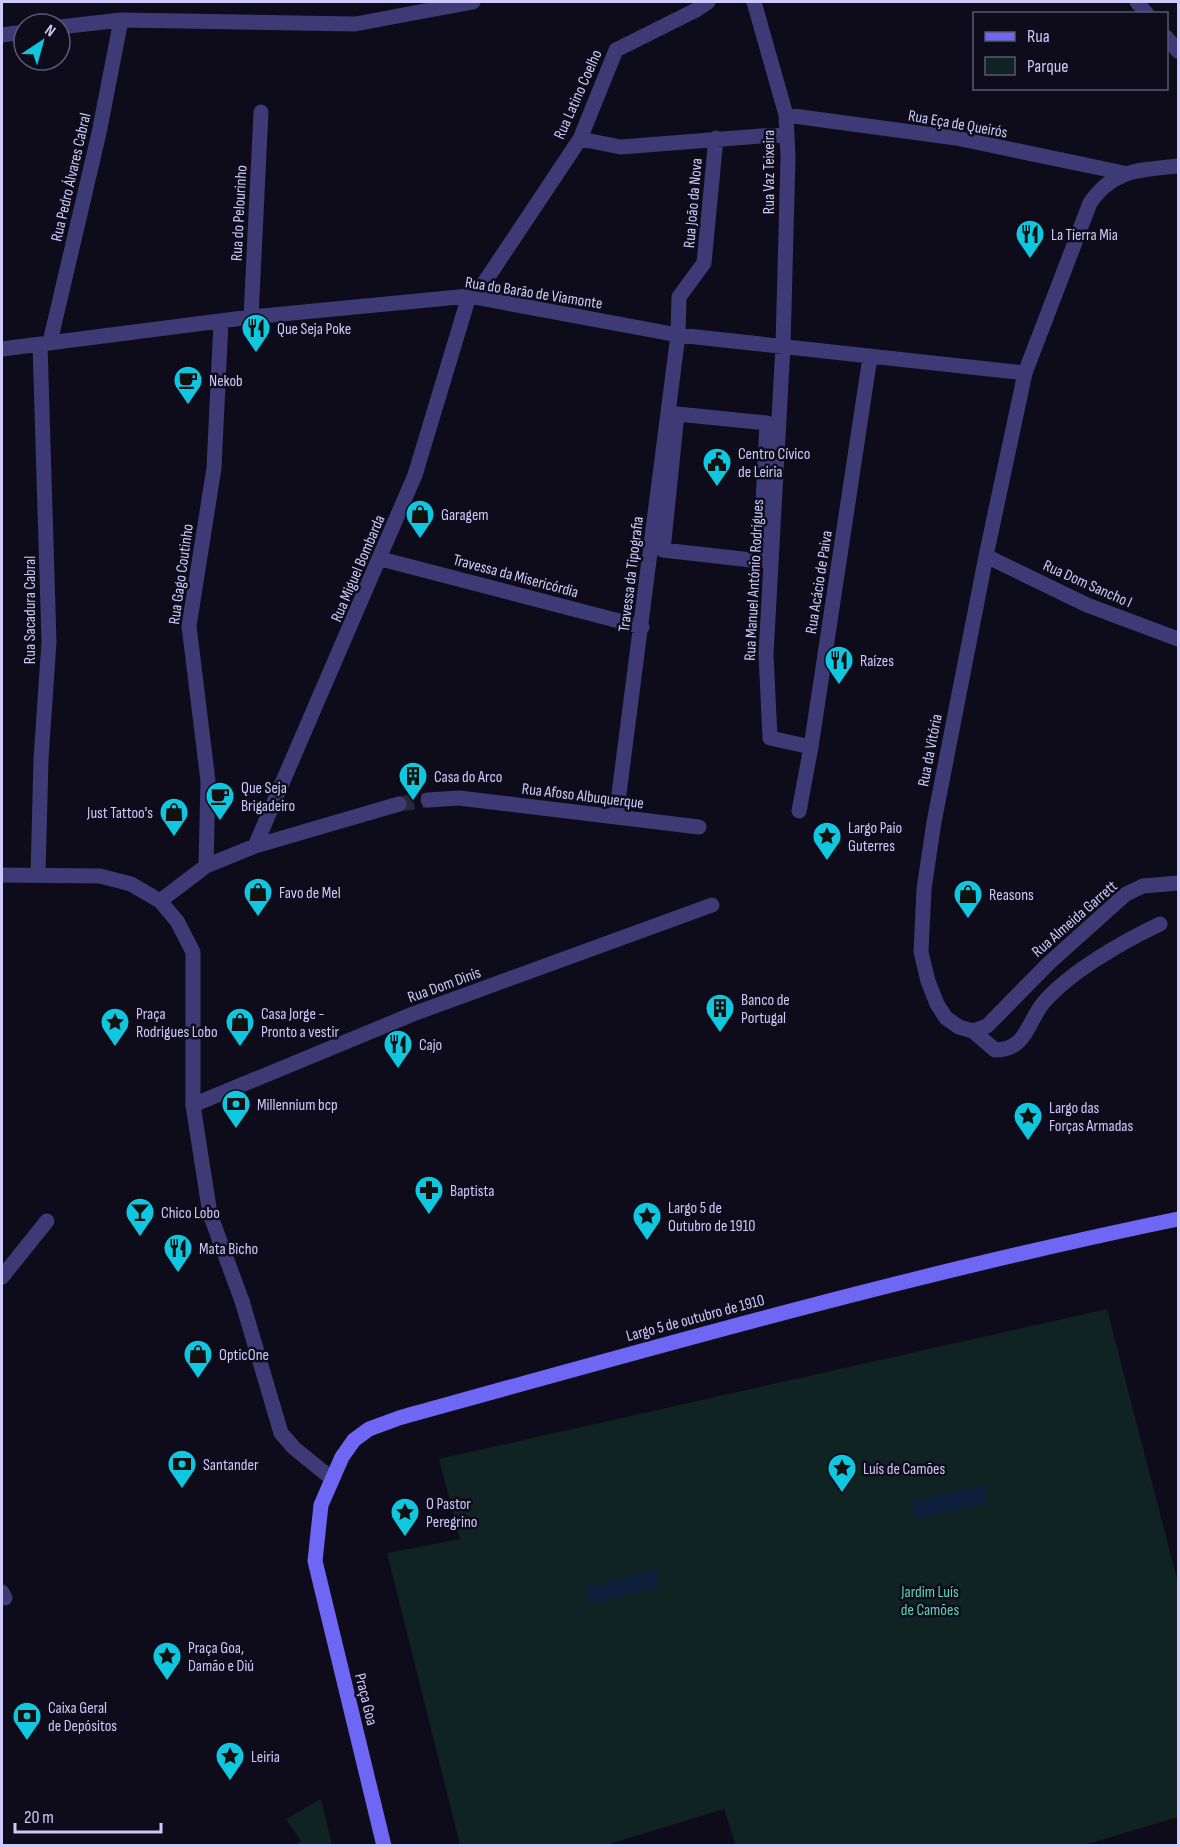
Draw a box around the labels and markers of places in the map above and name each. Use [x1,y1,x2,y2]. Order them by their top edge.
restaurant icon: La Tierra Mia [1014,218,1046,260]
place label: La Tierra Mia [1051,226,1118,245]
restaurant icon: Que Seja Poke [240,312,272,354]
place label: Que Seja Poke [277,320,351,339]
cafe icon: Nekob [172,364,204,406]
place label: Nekob [209,372,243,391]
place label: Centro Cívico de Leiria [738,445,810,482]
public building icon: Centro Cívico de Leiria [701,446,733,488]
shop icon: Garagem [404,498,436,540]
place label: Garagem [441,506,489,525]
restaurant icon: Raízes [823,644,855,686]
place label: Raízes [860,652,894,671]
building icon: Casa do Arco [397,760,429,802]
place label: Casa do Arco [434,768,502,787]
place label: Que Seja Brigadeiro [241,779,295,816]
cafe icon: Que Seja Brigadeiro [204,780,236,822]
shop icon: Just Tattoo's [158,796,190,838]
place label: Just Tattoo's [86,804,153,823]
place label: Largo Paio Guterres [848,819,902,856]
place icon: Largo Paio Guterres [811,820,843,862]
shop icon: Favo de Mel [242,876,274,918]
shop icon: Reasons [952,878,984,920]
place label: Favo de Mel [279,884,341,903]
place label: Reasons [989,886,1034,905]
place label: Banco de Portugal [741,991,790,1028]
building icon: Banco de Portugal [704,992,736,1034]
place label: Praça Rodrigues Lobo [136,1005,218,1042]
place label: Casa Jorge - Pronto a vestir [261,1005,339,1042]
place icon: Praça Rodrigues Lobo [99,1006,131,1048]
shop icon: Casa Jorge - Pronto a vestir [224,1006,256,1048]
restaurant icon: Cajo [382,1028,414,1070]
place label: Cajo [419,1036,442,1055]
bank icon: Millennium bcp [220,1088,252,1130]
place label: Millennium bcp [257,1096,338,1115]
place label: Largo das Forças Armadas [1049,1099,1133,1136]
place icon: Largo das Forças Armadas [1012,1100,1044,1142]
pharmacy icon: Baptista [413,1174,445,1216]
place label: Baptista [450,1182,495,1201]
bar icon: Chico Lobo [124,1196,156,1238]
place label: Largo 5 de Outubro de 1910 [668,1199,755,1236]
place icon: Largo 5 de Outubro de 1910 [631,1200,663,1242]
place label: Chico Lobo [161,1204,220,1223]
restaurant icon: Mata Bicho [162,1232,194,1274]
place label: Mata Bicho [199,1240,258,1259]
shop icon: OpticOne [182,1338,214,1380]
place label: OpticOne [219,1346,269,1365]
bank icon: Santander [166,1448,198,1490]
place icon: Luís de Camões [826,1452,858,1494]
place label: Santander [203,1456,259,1475]
place label: Luís de Camões [863,1460,946,1479]
place label: O Pastor Peregrino [426,1495,477,1532]
place icon: O Pastor Peregrino [389,1496,421,1538]
place label: Praça Goa, Damão e Diú [188,1639,254,1676]
place icon: Praça Goa, Damão e Diú [151,1640,183,1682]
place label: Caixa Geral de Depósitos [48,1699,117,1736]
bank icon: Caixa Geral de Depósitos [11,1700,43,1742]
place icon: Leiria [214,1740,246,1782]
place label: Leiria [251,1748,280,1767]

